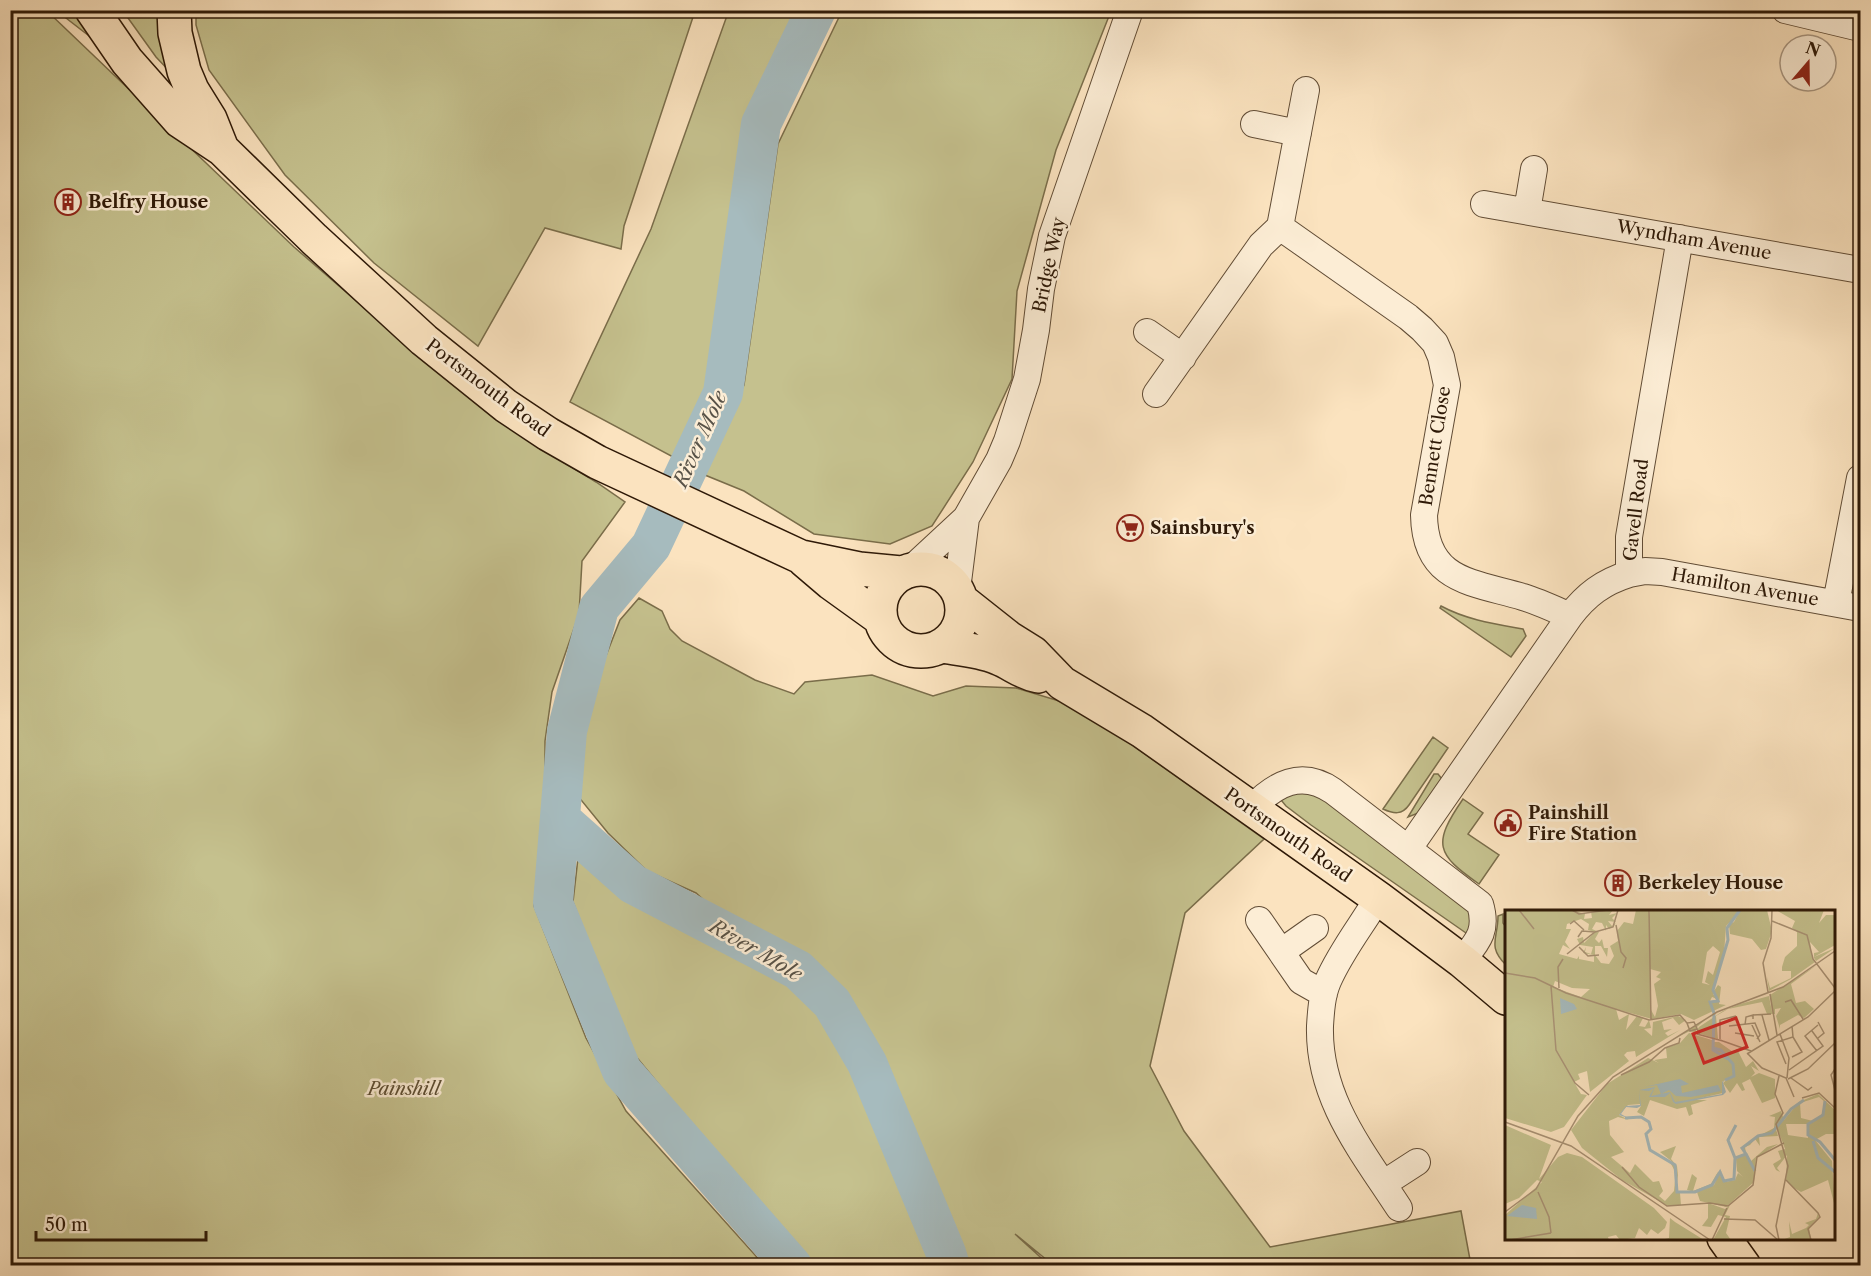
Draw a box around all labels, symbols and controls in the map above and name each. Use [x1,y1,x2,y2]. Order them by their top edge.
north arrow [1778,33,1838,93]
text: N [1803,37,1823,61]
building icon: Belfry House [53,187,83,217]
place label: Belfry House [88,191,209,213]
street label: Bridge Way [1028,214,1070,315]
street label: Wyndham Avenue [1614,215,1773,264]
street label: Portsmouth Road [421,334,555,442]
street label: Bennett Close [1415,385,1455,507]
water label: River Mole [667,386,732,493]
street label: Gavell Road [1619,458,1653,562]
supermarket icon: Sainsbury's [1115,513,1145,543]
place label: Sainsbury's [1150,517,1255,539]
street label: Hamilton Avenue [1670,563,1820,611]
street label: Portsmouth Road [1220,783,1356,887]
place label: Painshill Fire Station [1528,802,1638,845]
public building icon: Painshill Fire Station [1493,808,1523,838]
building icon: Berkeley House [1603,868,1633,898]
place label: Berkeley House [1638,872,1784,894]
inset map [1505,910,1835,1240]
water label: River Mole [704,913,808,987]
park label: Painshill [366,1078,442,1100]
scale bar [36,1204,206,1242]
text: 50 m [45,1214,88,1236]

